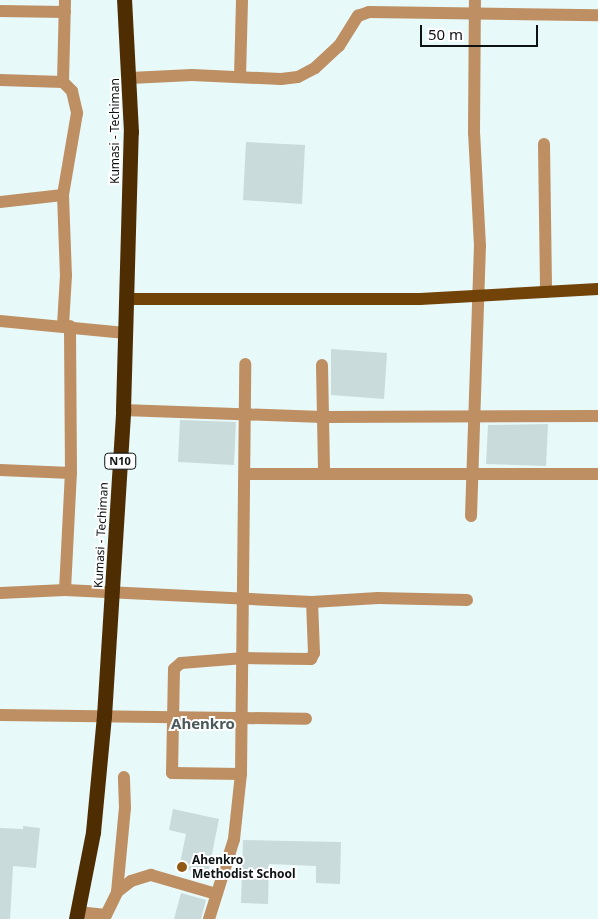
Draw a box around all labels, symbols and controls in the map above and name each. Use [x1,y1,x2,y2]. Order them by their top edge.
scale bar [423,15,540,47]
text: 50 m [428,24,463,44]
street label: Kumasi - Techiman [108,78,122,184]
road number: N10 [104,452,136,470]
street label: Kumasi - Techiman [91,482,111,588]
district label: Ahenkro [171,715,235,733]
place label: Ahenkro Methodist School [192,853,296,881]
marker: Ahenkro Methodist School [176,861,188,873]

